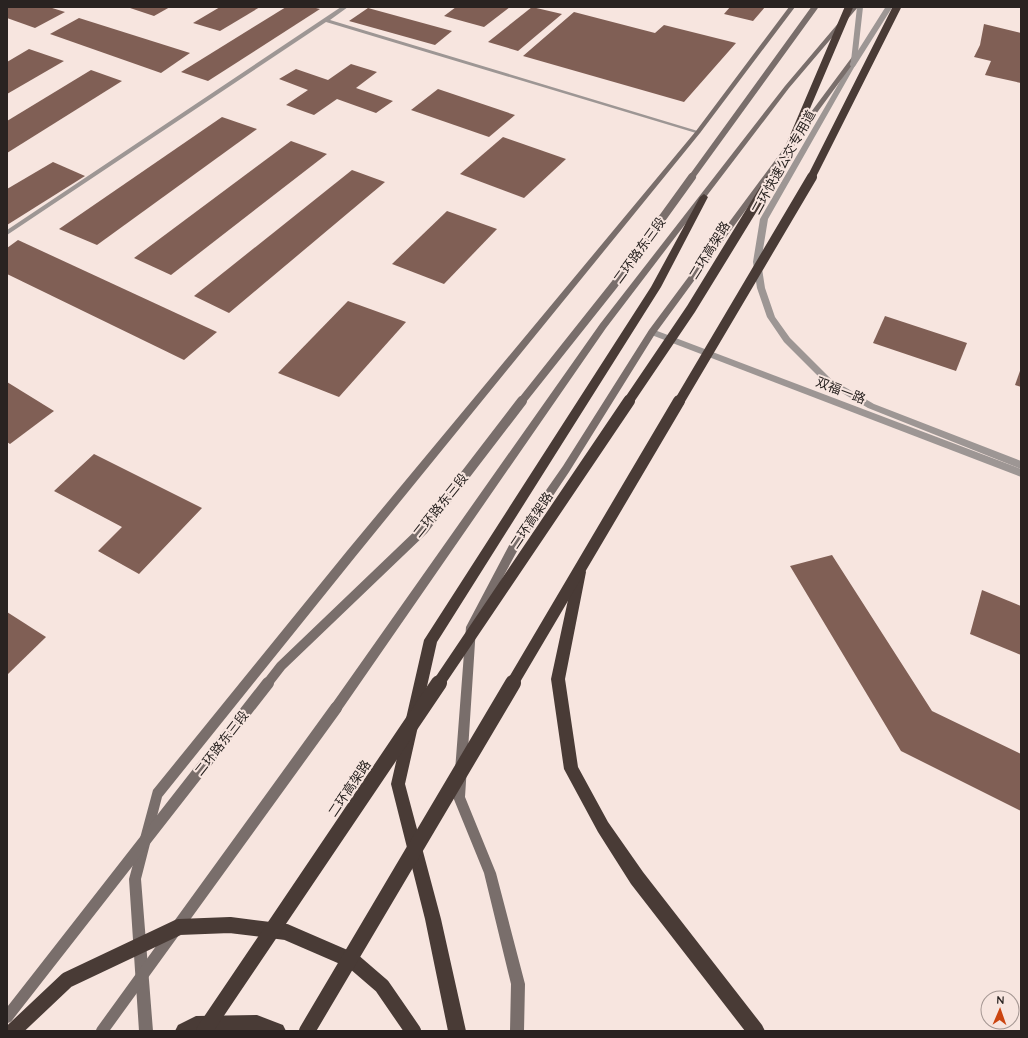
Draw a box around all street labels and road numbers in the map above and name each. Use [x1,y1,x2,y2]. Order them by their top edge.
street label: 二环快速公交专用道 [748,107,818,217]
street label: 二环路东三段 [610,214,668,286]
street label: 二环高架路 [685,218,733,282]
street label: 双福一路 [814,373,868,407]
street label: 二环路东三段 [409,470,471,540]
street label: 二环高架路 [506,489,556,551]
street label: 二环路东三段 [191,707,251,779]
street label: 二环高架路 [324,757,374,819]

